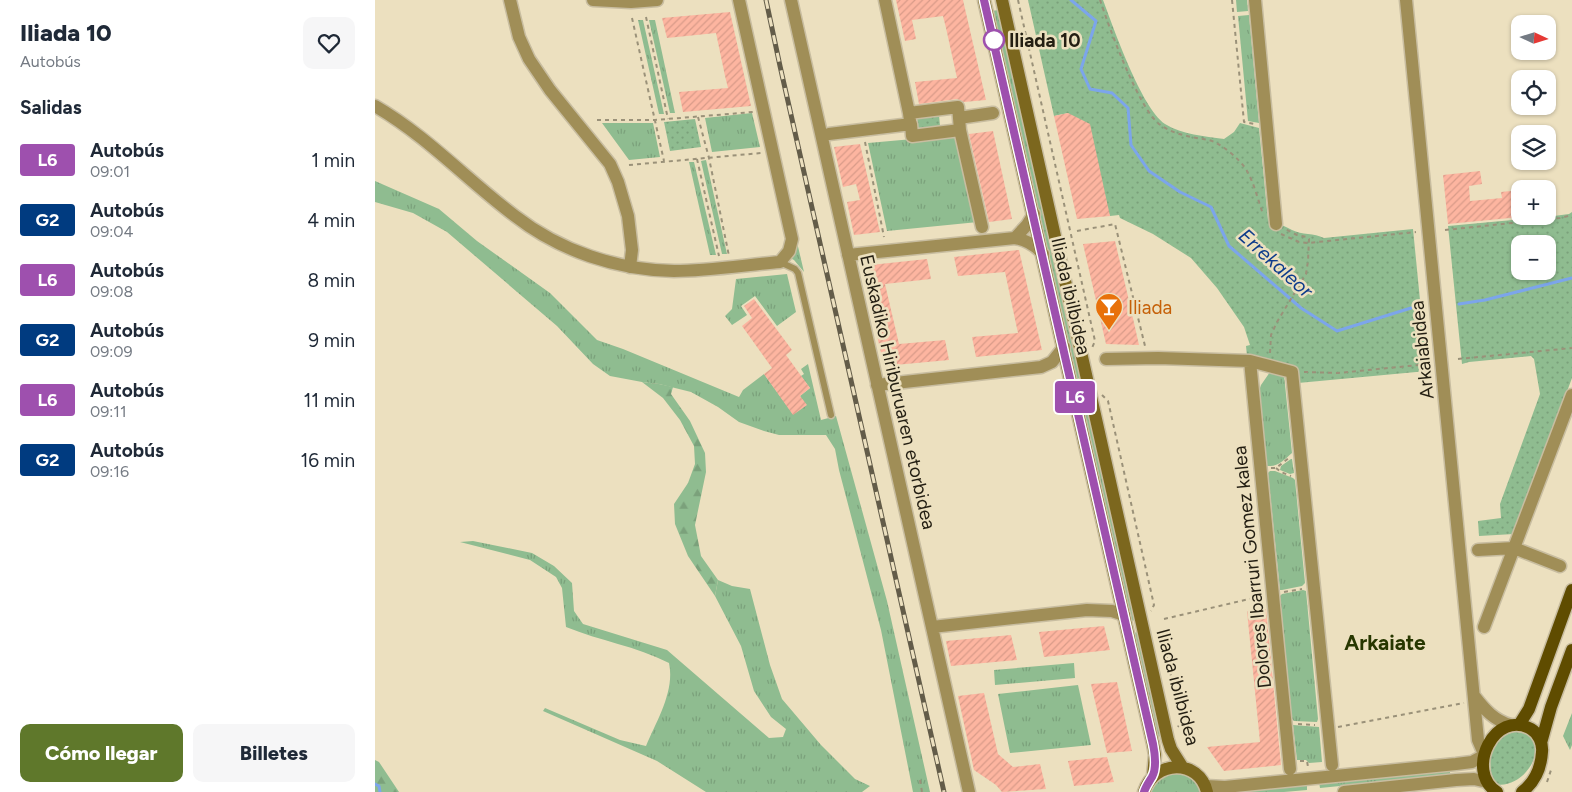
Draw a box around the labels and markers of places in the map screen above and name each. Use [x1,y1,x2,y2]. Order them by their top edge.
marker: Iliada 10 [983,29,1005,51]
place label: Iliada 10 [1009,29,1081,52]
bar icon: Iliada [1094,292,1124,331]
place label: Iliada [1128,296,1172,319]

